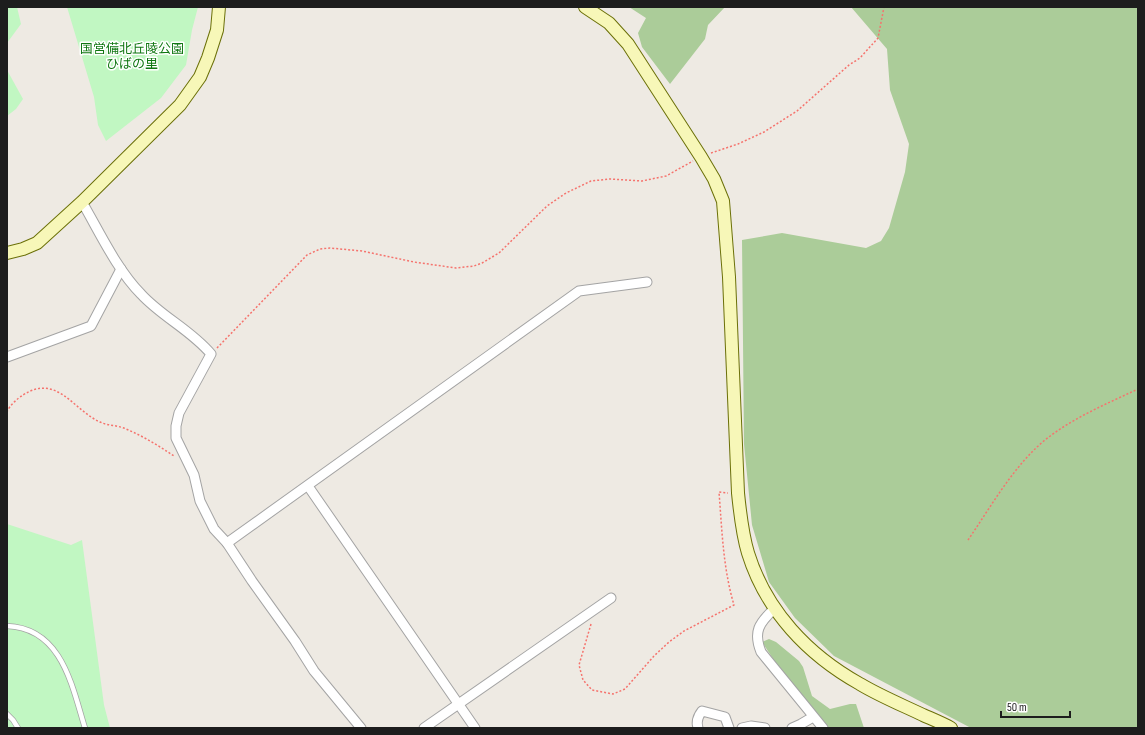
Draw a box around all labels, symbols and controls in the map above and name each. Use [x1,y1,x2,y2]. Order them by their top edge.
park label: 国営備北丘陵公園 ひばの里 [80,41,184,72]
scale bar [1001,693,1070,719]
text: 50 m [1007,700,1027,715]

